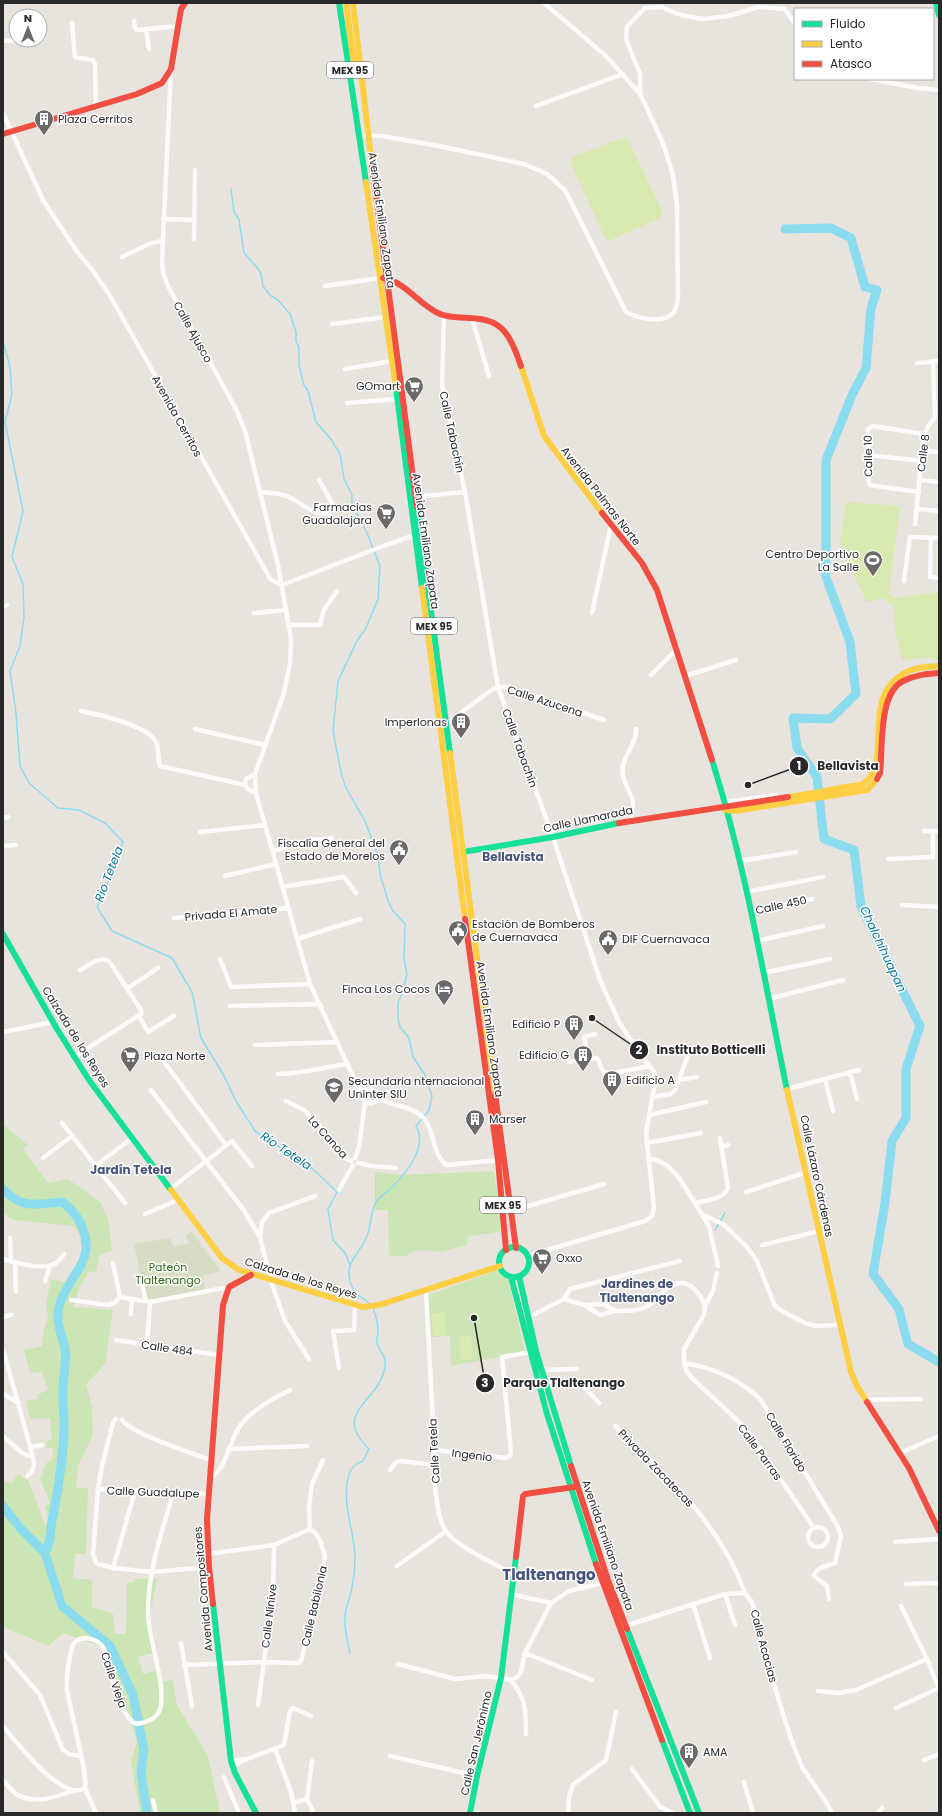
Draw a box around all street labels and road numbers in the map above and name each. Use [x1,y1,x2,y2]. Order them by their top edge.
road number: MEX 95 [327,62,373,78]
street label: Avenida Emiliano Zapata [365,151,399,289]
street label: Calle Ajusco [170,298,216,366]
street label: Avenida Cerritos [148,372,206,460]
street label: Calle Tabachín [436,390,468,474]
street label: Calle 8 [913,433,933,473]
street label: Calle 10 [860,435,876,477]
street label: Avenida Palmas Norte [557,443,645,549]
street label: Avenida Emiliano Zapata [409,472,443,610]
road number: MEX 95 [411,618,457,634]
street label: Calle Azucena [505,681,585,721]
street label: Calle Tabachín [498,706,542,790]
street label: Calle Llamarada [542,802,634,836]
street label: Calle 450 [754,892,808,918]
street label: Privada El Amate [184,901,278,925]
street label: Avenida Emiliano Zapata [473,960,507,1098]
street label: Calzada de los Reyes [38,983,114,1091]
street label: La Canoa [304,1112,352,1162]
street label: Calle Lázaro Cárdenas [796,1114,838,1239]
road number: MEX 95 [480,1197,526,1213]
street label: Calzada de los Reyes [243,1253,359,1303]
street label: Calle 484 [140,1336,194,1360]
street label: Calle Florido [762,1409,810,1475]
street label: Calle Tetela [424,1418,444,1484]
street label: Calle Parras [734,1420,786,1484]
street label: Privada Zacatecas [615,1425,698,1511]
street label: Ingenio [451,1445,493,1465]
street label: Avenida Emiliano Zapata [578,1478,638,1612]
street label: Calle Guadalupe [106,1482,200,1502]
street label: Avenida Compositores [190,1526,216,1652]
street label: Calle Babilonia [297,1564,331,1648]
street label: Calle Nínive [257,1583,281,1649]
street label: Calle Acacias [747,1608,782,1685]
street label: Calle Vieja [97,1650,131,1710]
street label: Calle San Jerónimo [456,1689,496,1797]

